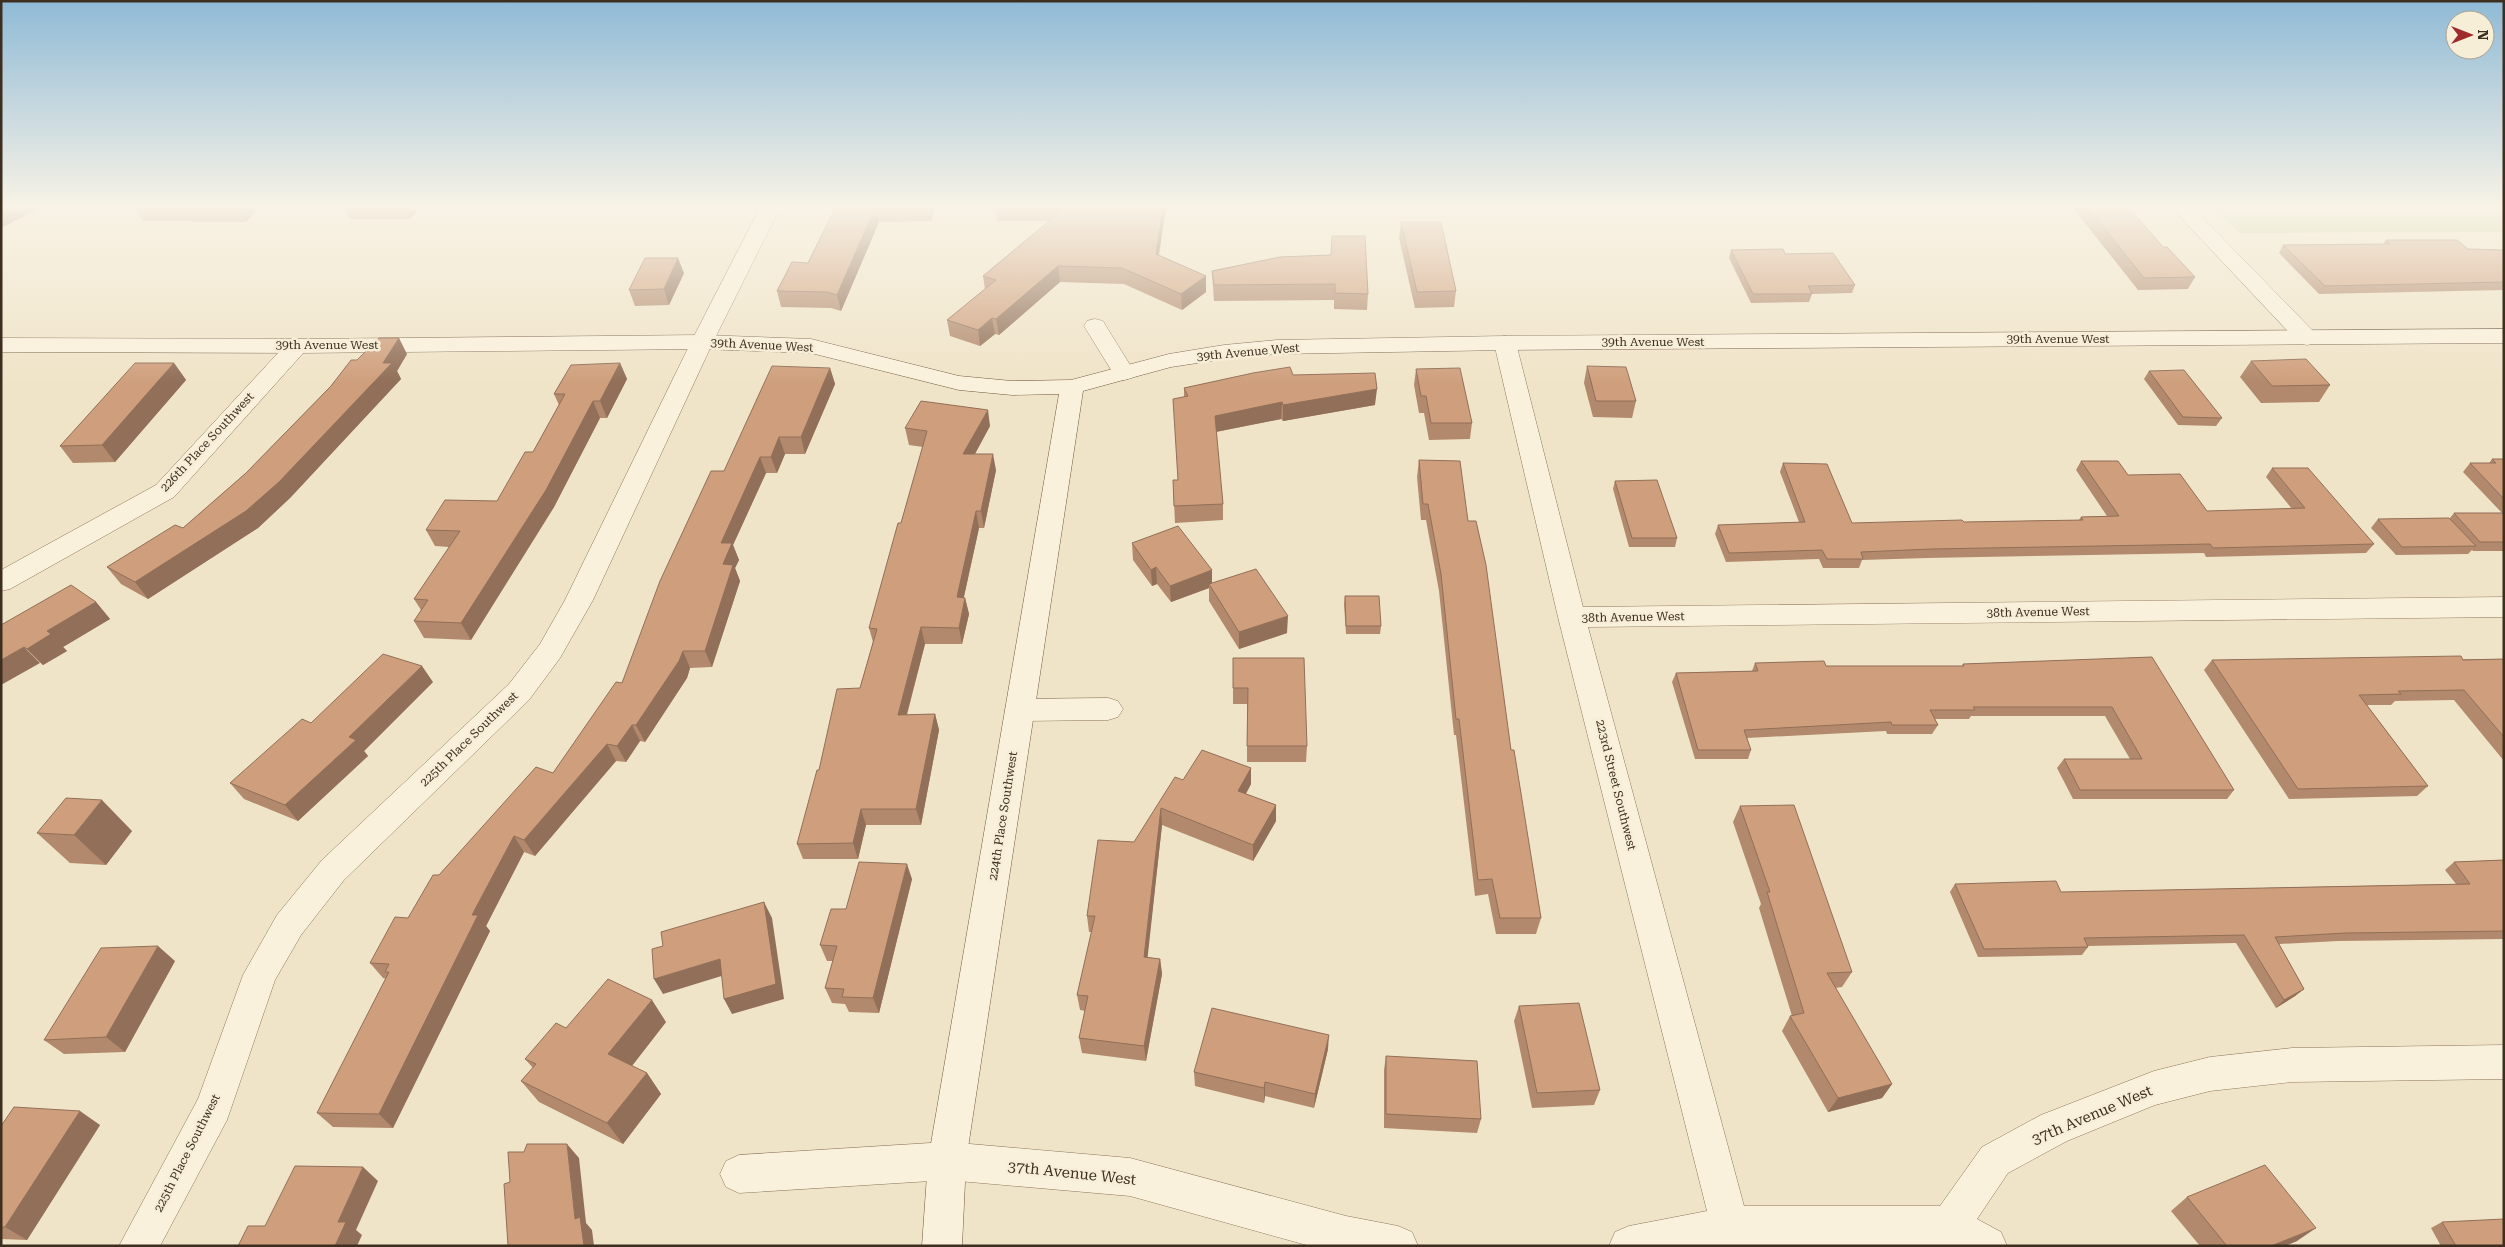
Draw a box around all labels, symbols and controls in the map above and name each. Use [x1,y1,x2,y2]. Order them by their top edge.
north arrow [2445,10,2495,60]
text: N [2475,30,2491,41]
street label: 39th Avenue West [2006,332,2110,346]
street label: 39th Avenue West [710,335,814,355]
street label: 39th Avenue West [1601,335,1705,349]
street label: 39th Avenue West [275,338,379,352]
street label: 39th Avenue West [1196,340,1301,363]
street label: 226th Place Southwest [157,389,257,495]
street label: 38th Avenue West [1986,604,2090,620]
street label: 38th Avenue West [1581,609,1685,625]
street label: 225th Place Southwest [417,688,521,789]
street label: 223rd Street Southwest [1593,718,1639,852]
street label: 224th Place Southwest [986,750,1020,882]
street label: 37th Avenue West [2029,1081,2155,1148]
street label: 225th Place Southwest [151,1091,223,1214]
street label: 37th Avenue West [1007,1157,1137,1189]

